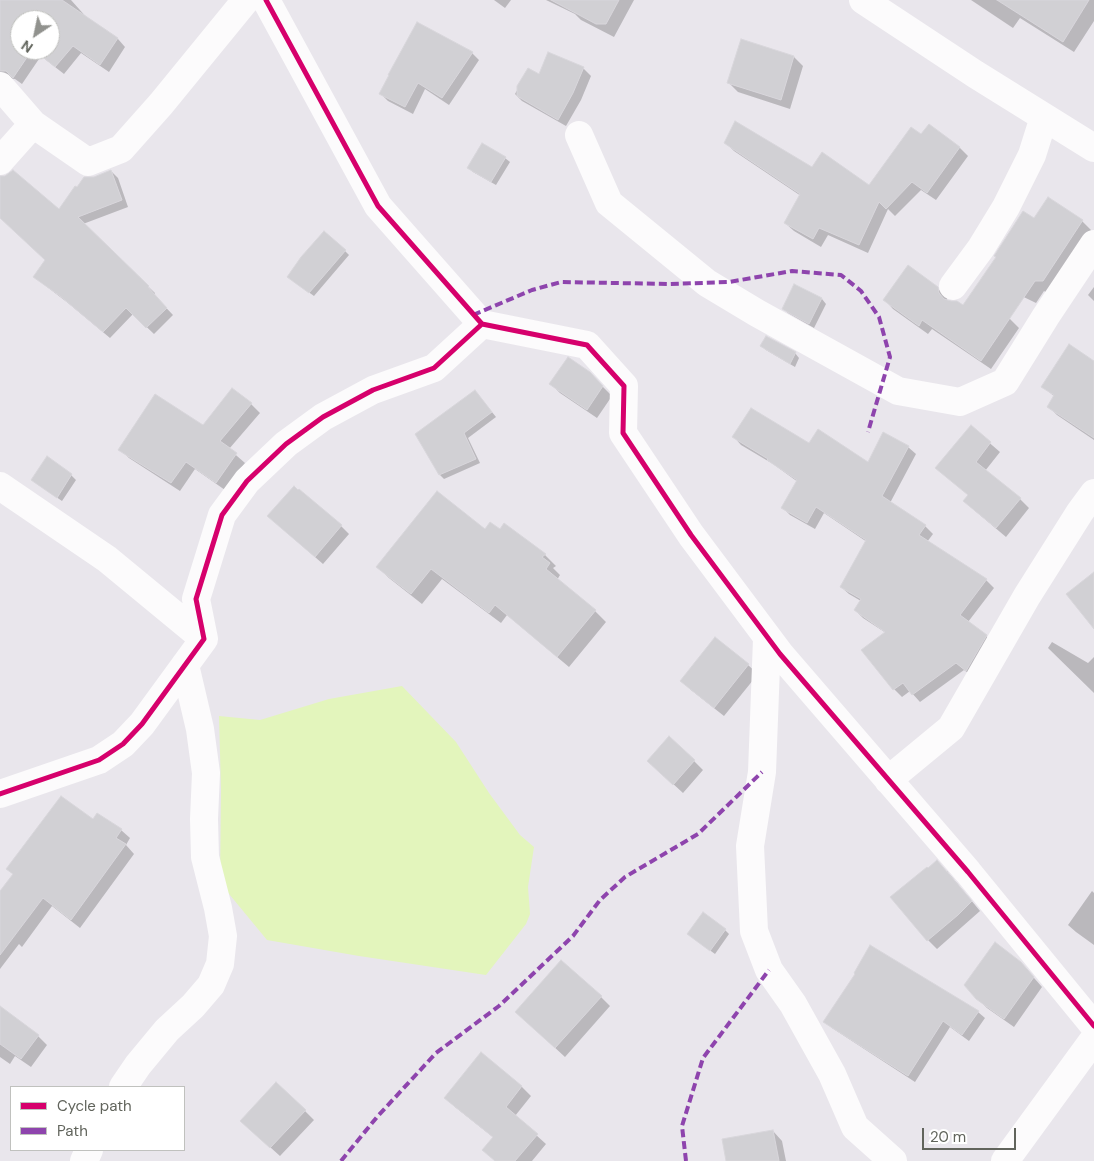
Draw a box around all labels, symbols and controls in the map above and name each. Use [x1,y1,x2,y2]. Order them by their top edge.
north arrow [10,10,60,60]
text: N [18,36,36,57]
legend [10,1086,185,1151]
text: Cycle path [57,1096,132,1116]
scale bar [924,1118,1018,1150]
text: Path [57,1121,88,1141]
text: 20 m [930,1127,966,1147]

